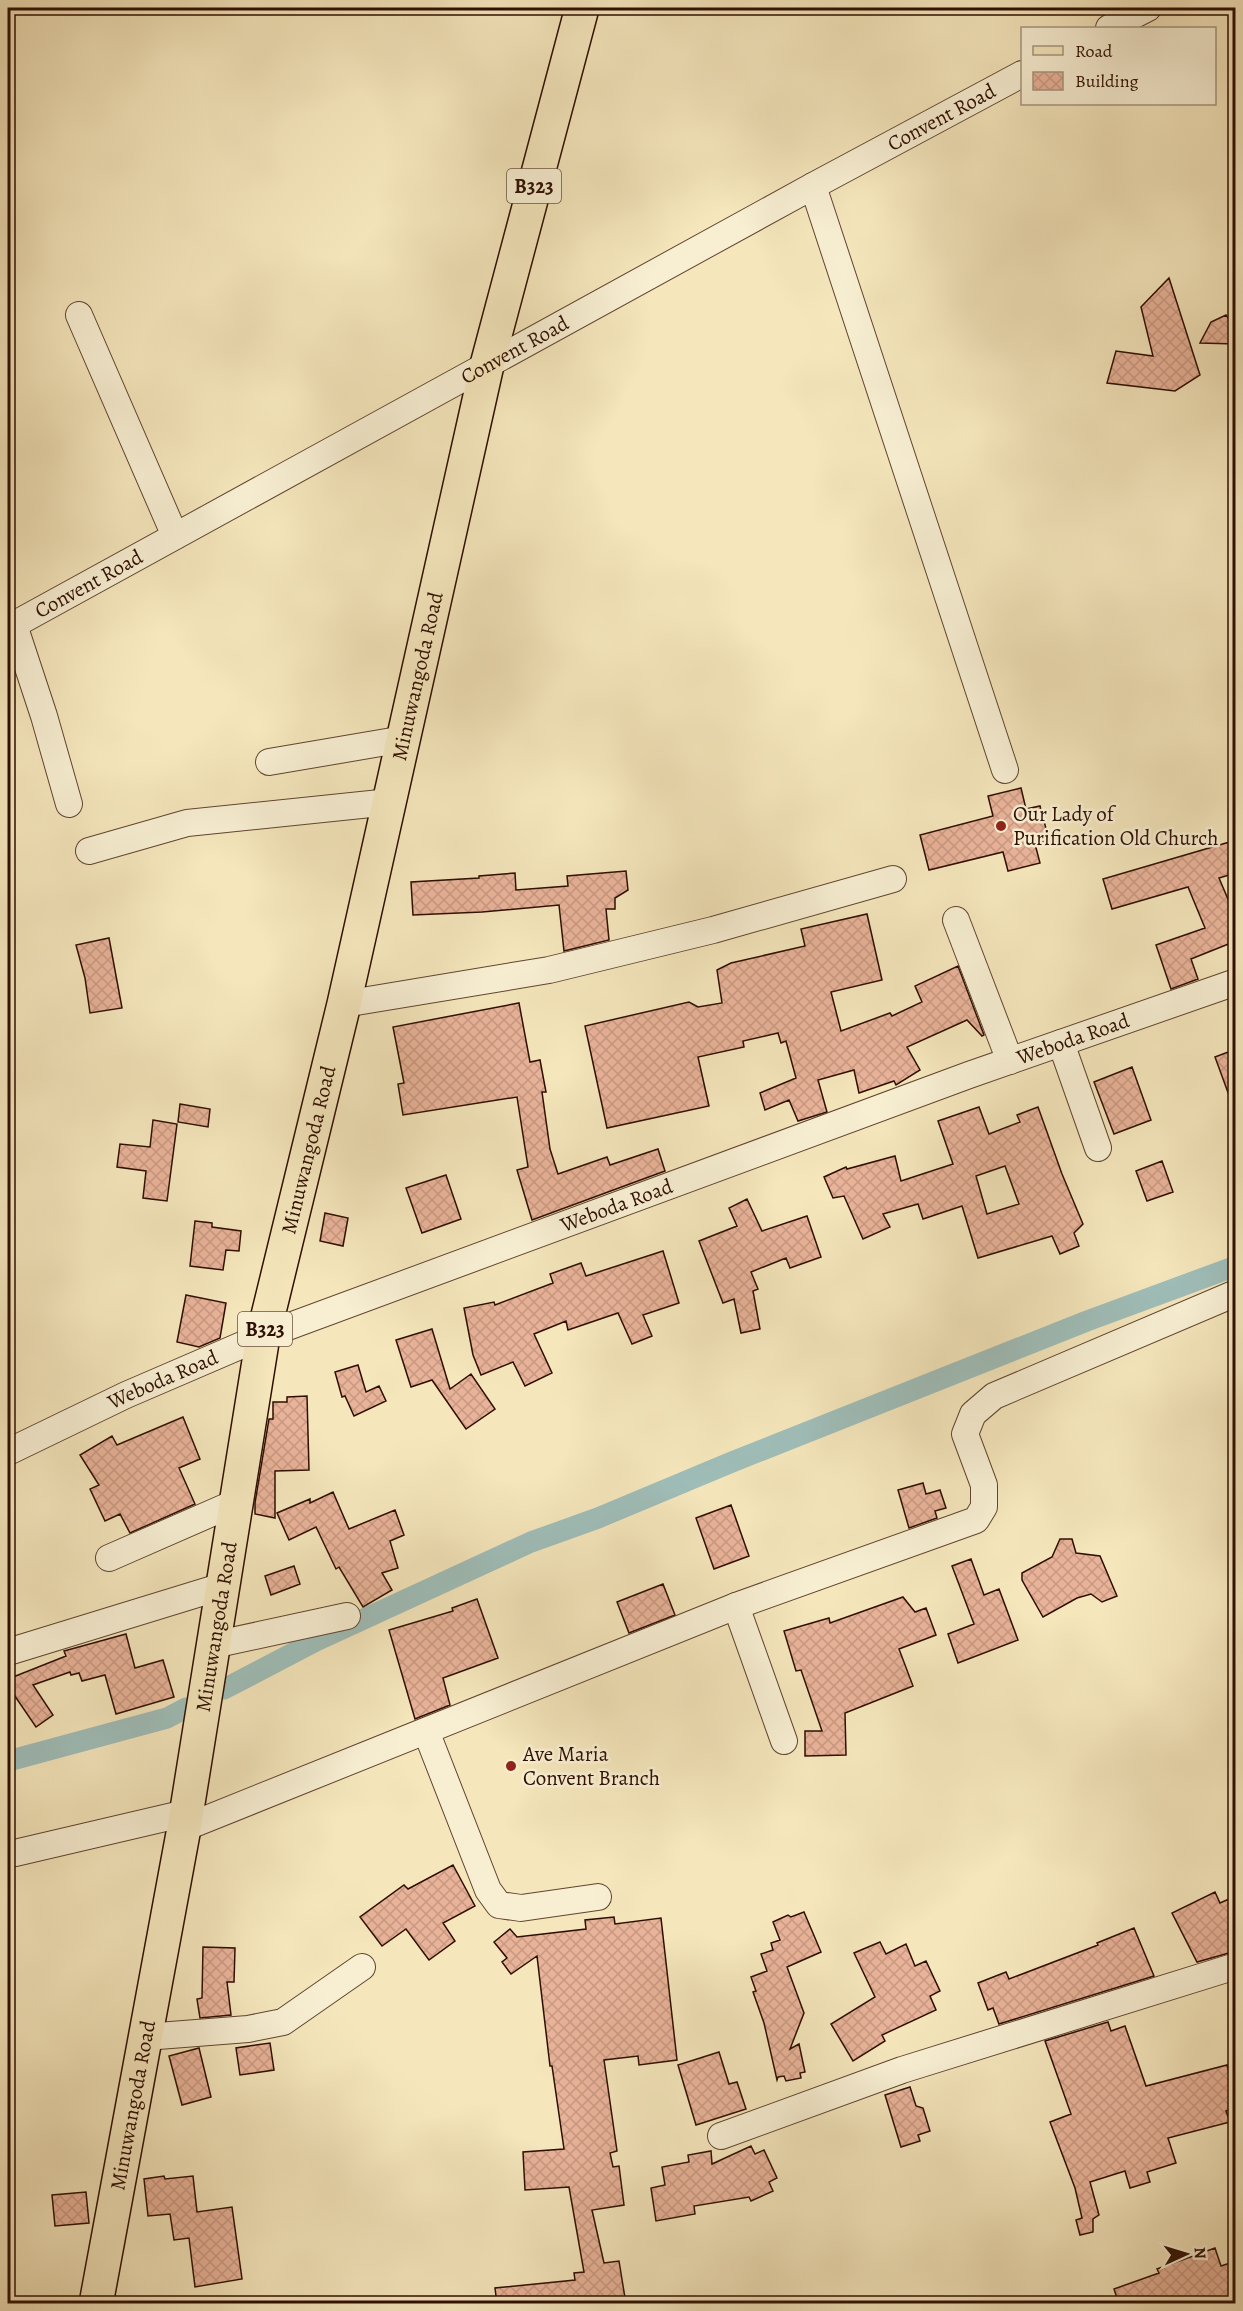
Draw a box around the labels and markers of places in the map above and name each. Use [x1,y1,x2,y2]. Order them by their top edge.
place label: Our Lady of Purification Old Church [1013,800,1218,852]
marker: Our Lady of Purification Old Church [994,819,1008,833]
place label: Ave Maria Convent Branch [522,1740,660,1792]
marker: Ave Maria Convent Branch [504,1759,518,1773]

